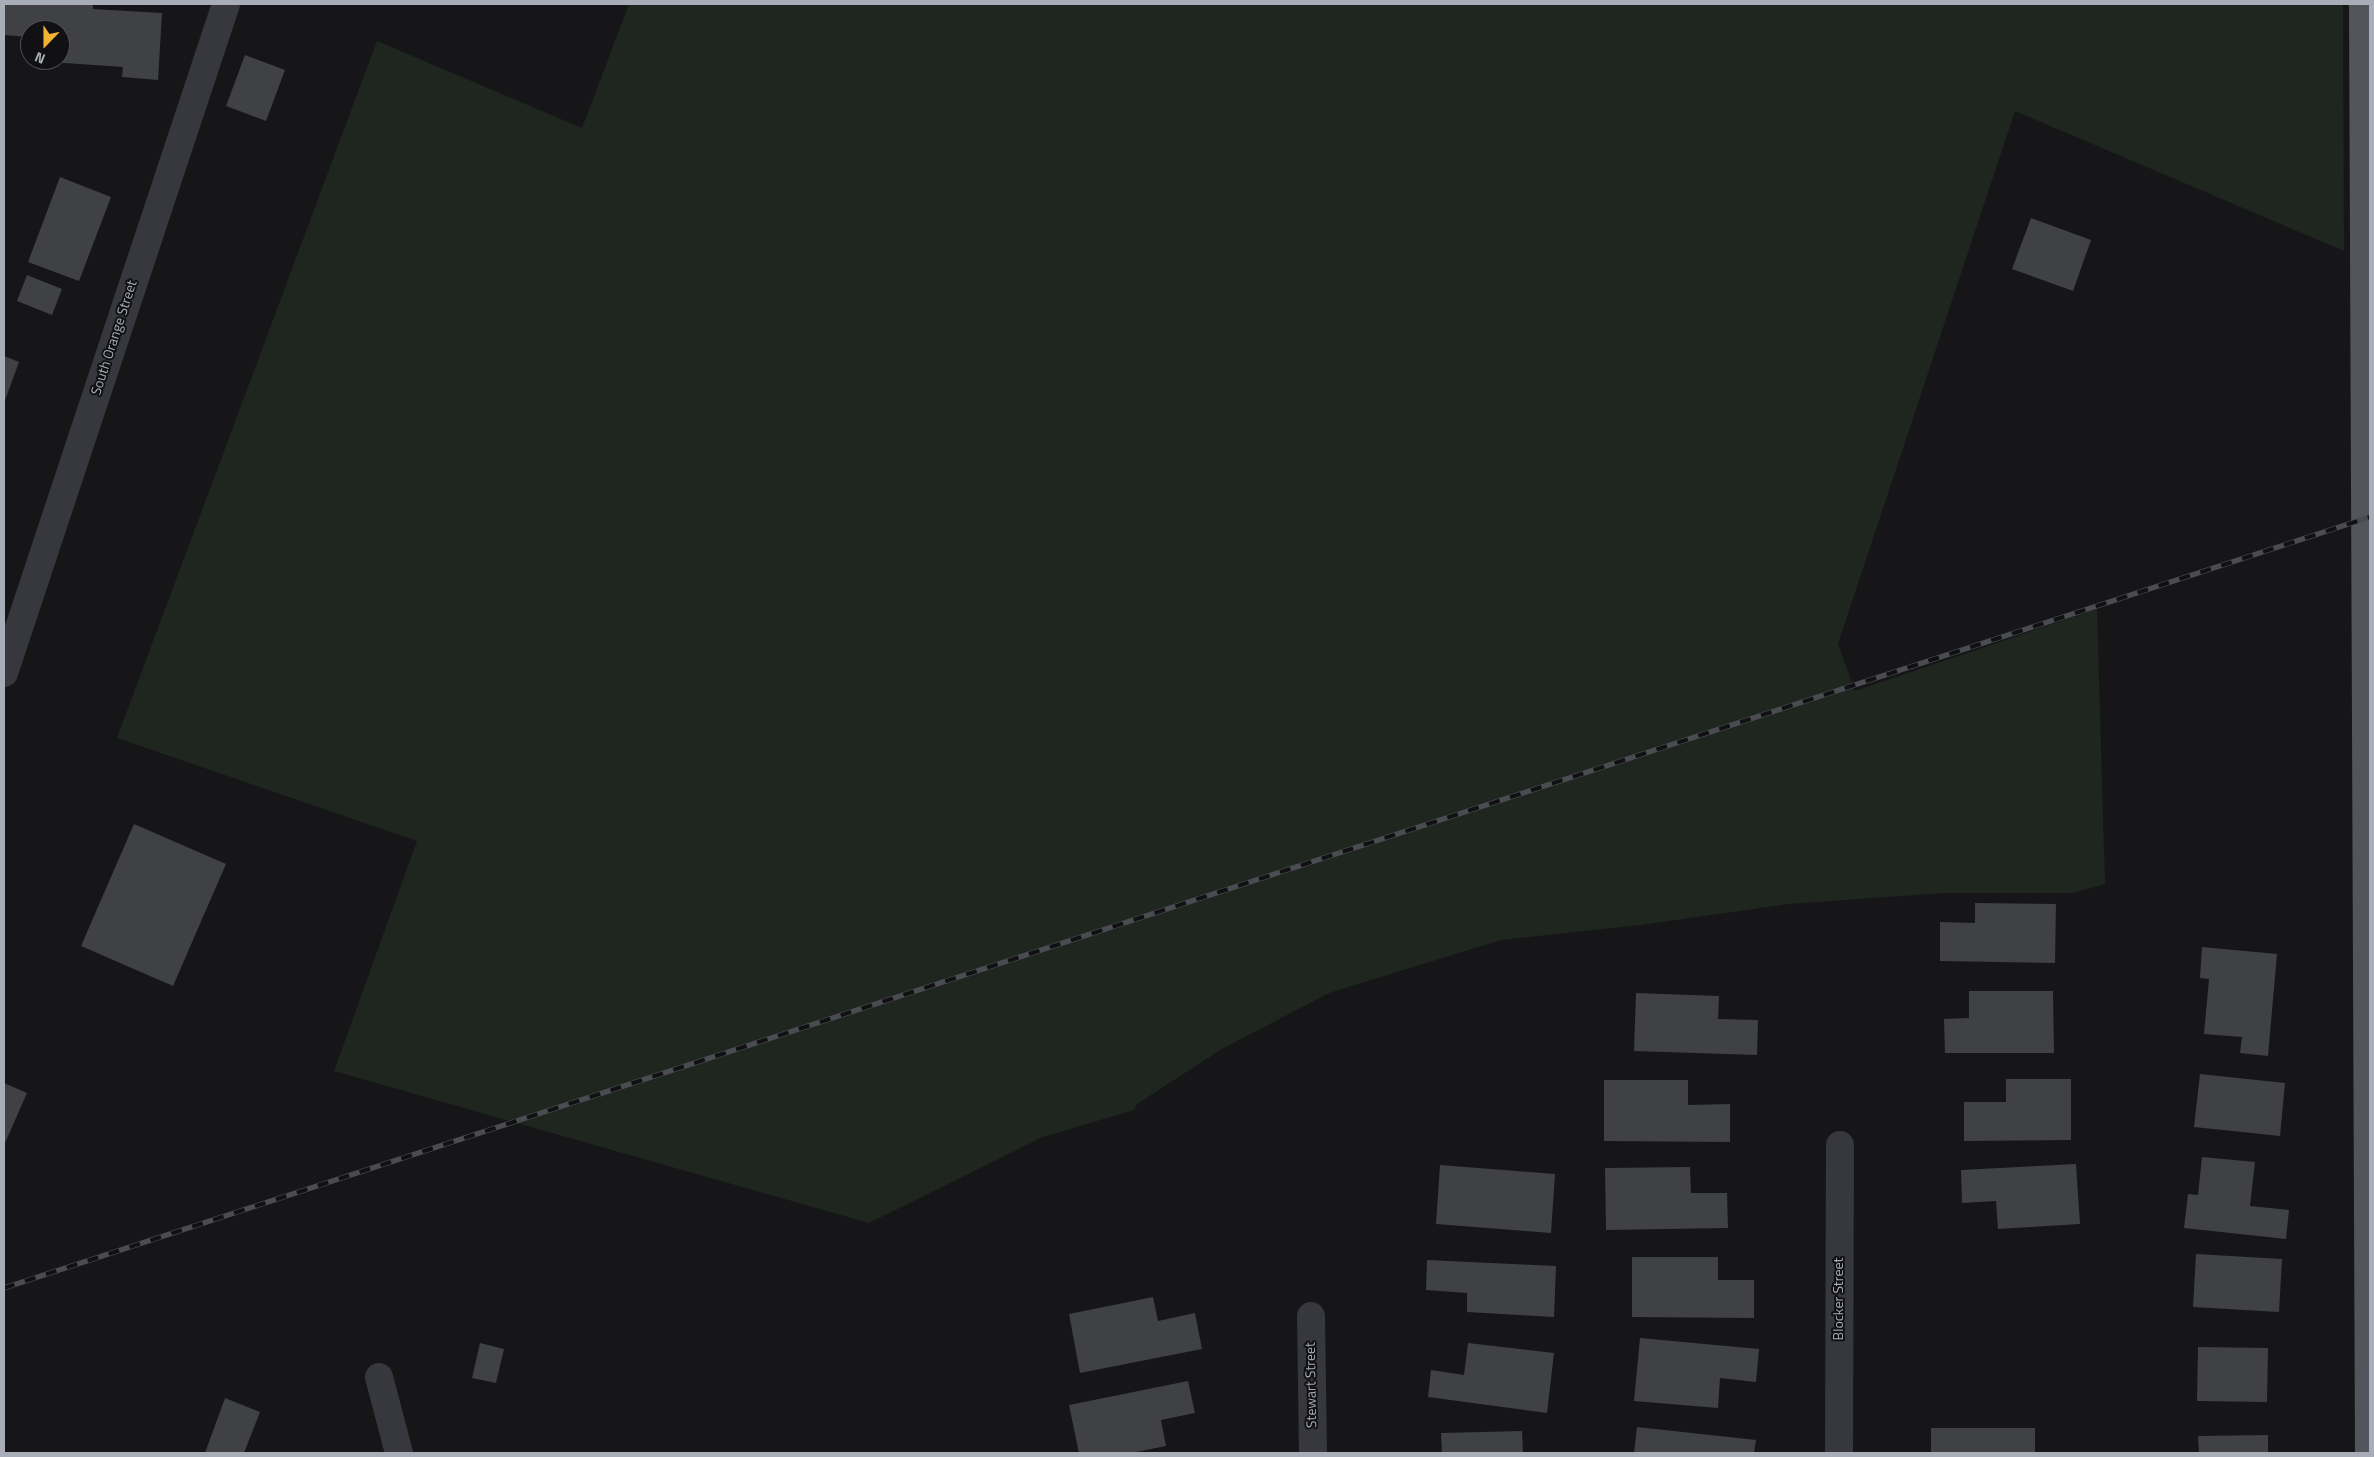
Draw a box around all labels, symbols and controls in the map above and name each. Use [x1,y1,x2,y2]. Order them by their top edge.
north arrow [20,20,70,70]
text: N [31,47,48,70]
street label: South Orange Street [88,278,142,398]
street label: Blocker Street [1832,1258,1848,1340]
street label: Stewart Street [1303,1342,1321,1428]

